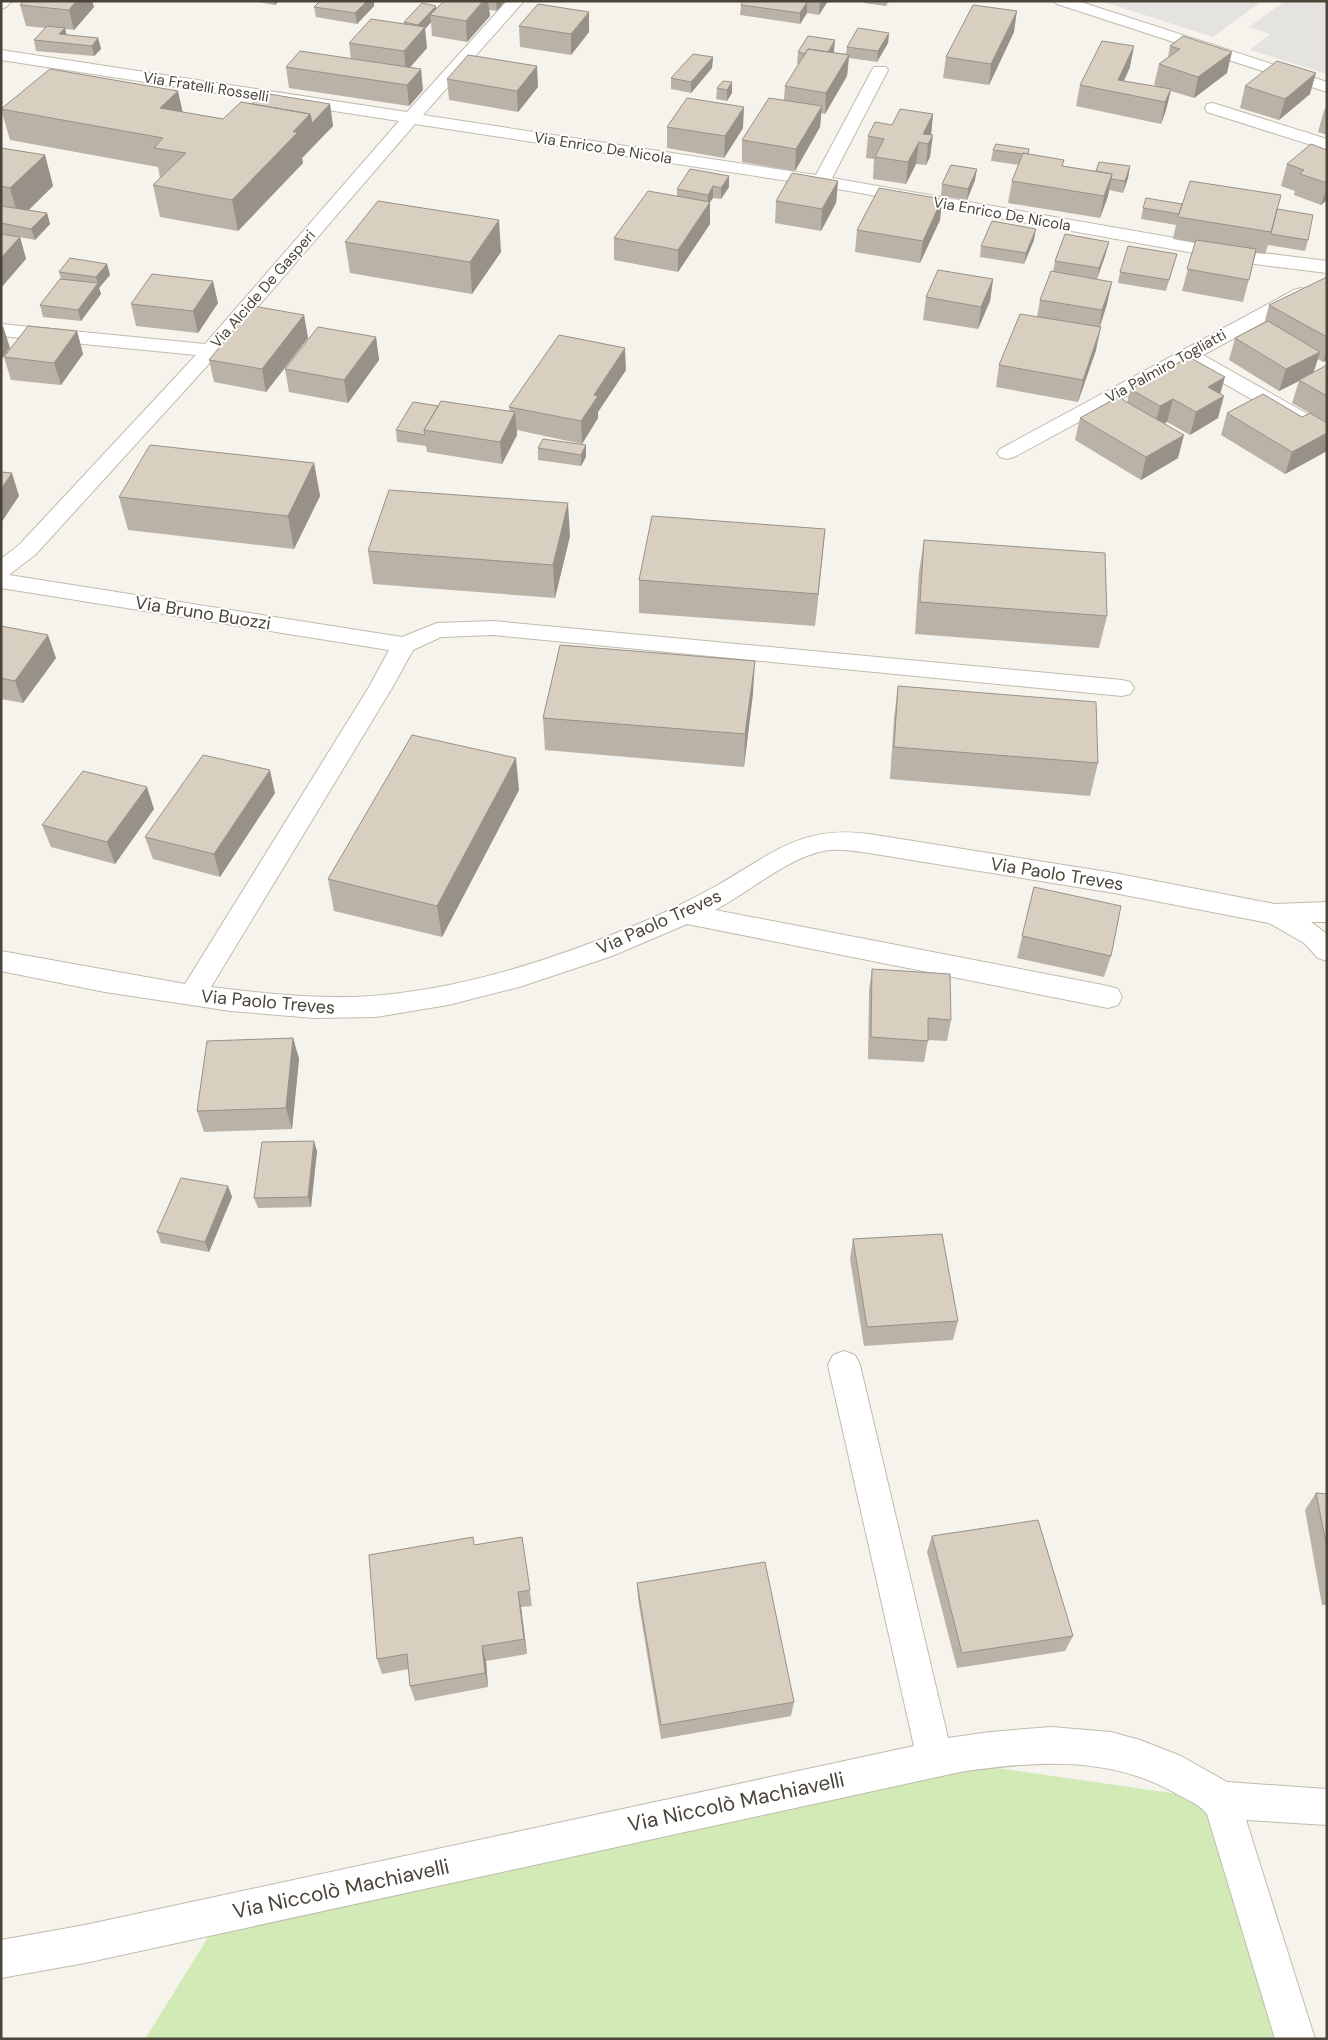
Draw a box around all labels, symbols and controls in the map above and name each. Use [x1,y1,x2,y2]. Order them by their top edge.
street label: Via Fratelli Rosselli [142,67,270,107]
street label: Via Enrico De Nicola [533,127,673,169]
street label: Via Enrico De Nicola [932,192,1072,236]
street label: Via Alcide De Gasperi [206,226,320,352]
street label: Via Palmiro Togliatti [1102,325,1230,407]
street label: Via Bruno Buozzi [133,590,273,636]
street label: Via Paolo Treves [989,852,1125,896]
street label: Via Paolo Treves [593,884,725,960]
street label: Via Paolo Treves [200,984,336,1020]
street label: Via Niccolò Machiavelli [625,1765,847,1839]
street label: Via Niccolò Machiavelli [230,1852,452,1926]

